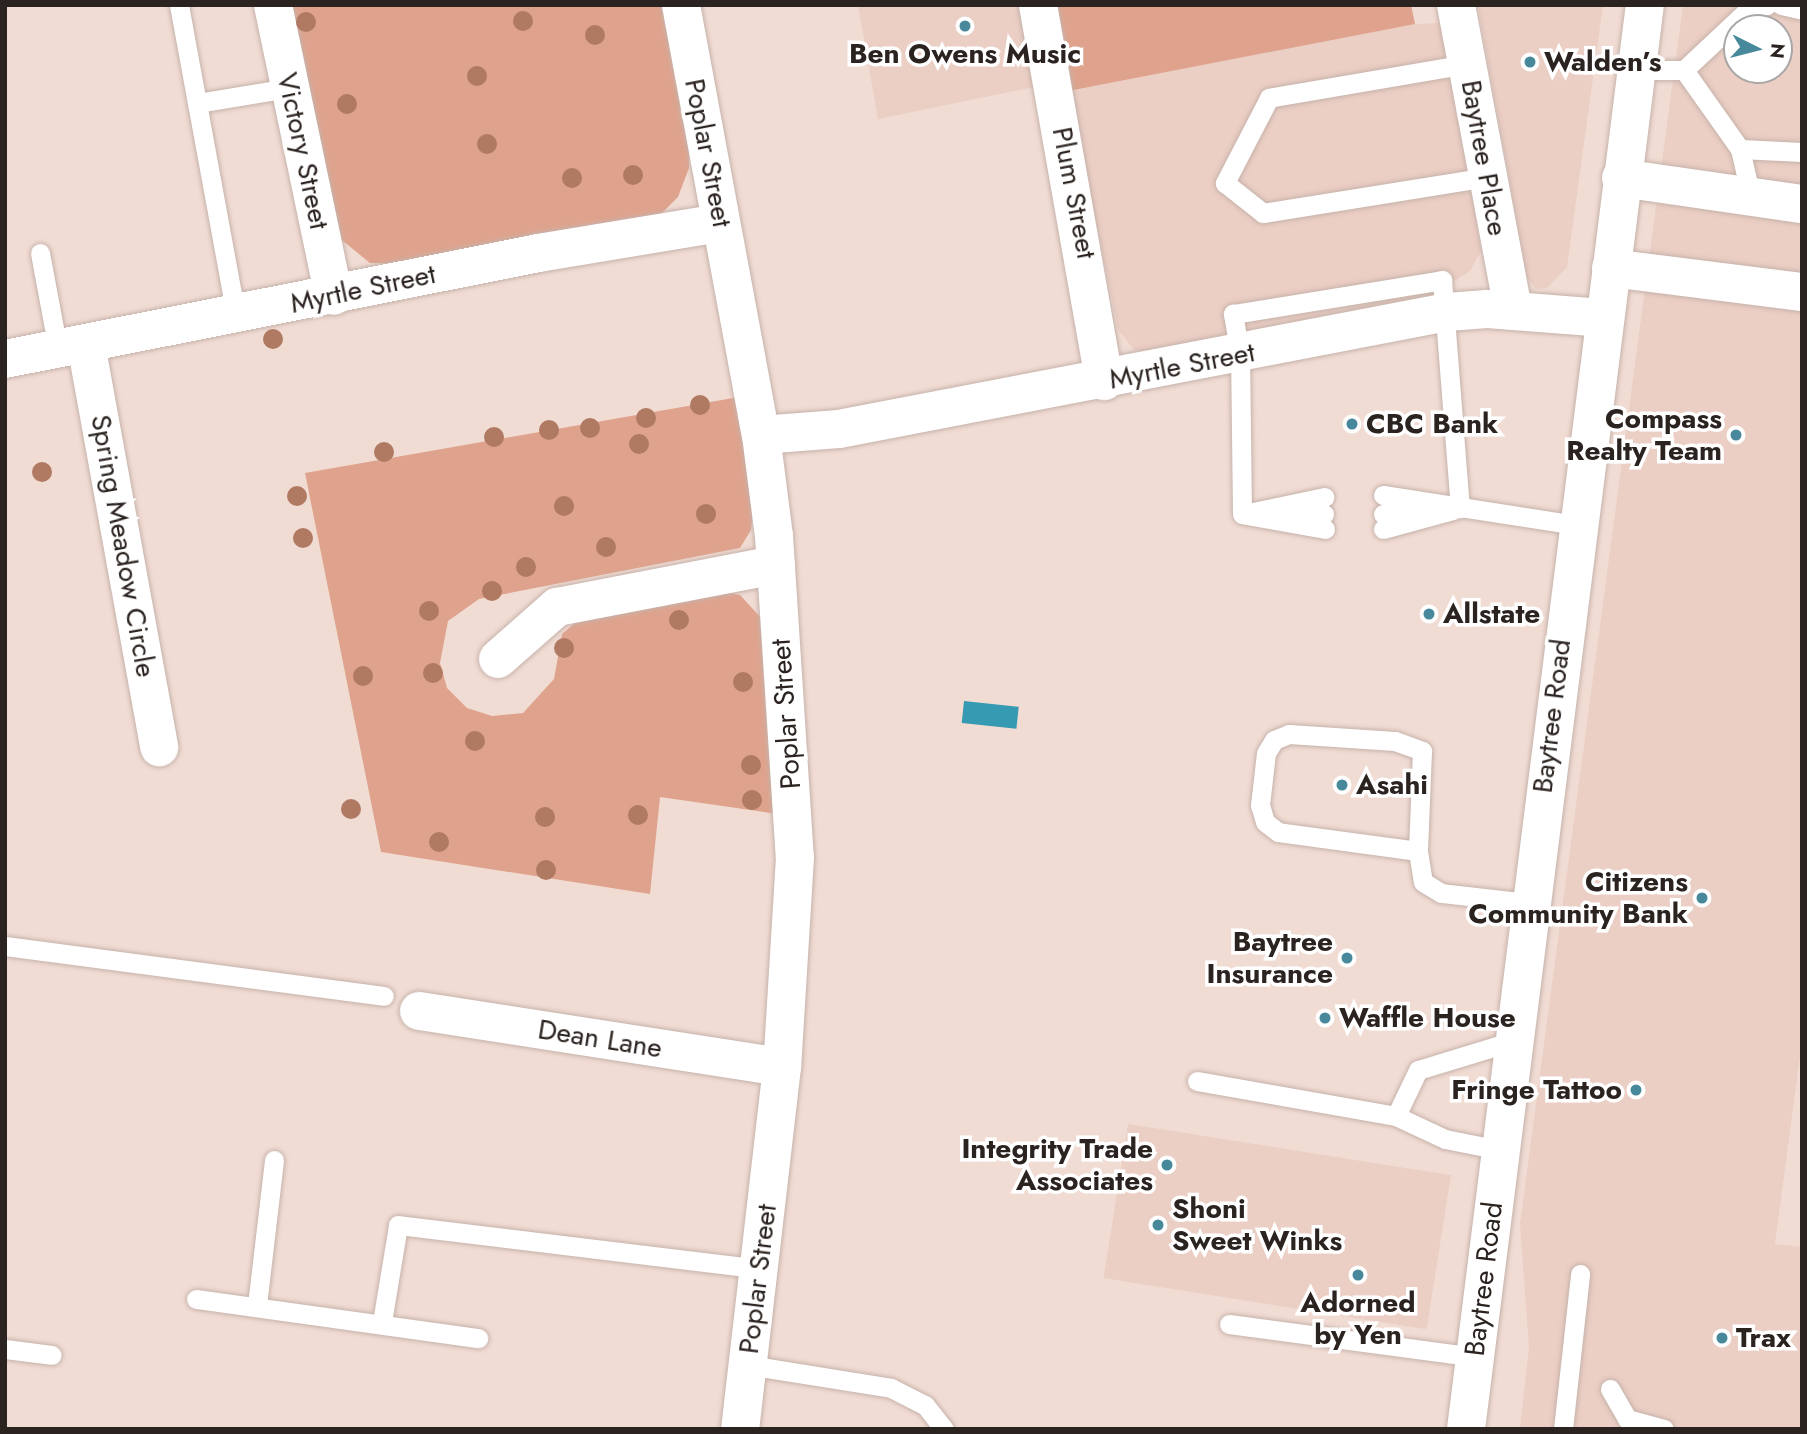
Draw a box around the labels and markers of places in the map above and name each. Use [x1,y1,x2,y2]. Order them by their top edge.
marker: Ben Owens Music [957,18,973,34]
place label: Ben Owens Music [849,37,1081,71]
place label: Walden’s [1544,45,1661,79]
marker: Walden’s [1522,54,1538,70]
place label: Compass Realty Team [1566,402,1722,468]
place label: CBC Bank [1366,407,1498,441]
marker: CBC Bank [1344,416,1360,432]
marker: Compass Realty Team [1728,427,1744,443]
place label: Allstate [1443,597,1540,631]
marker: Allstate [1421,606,1437,622]
place label: Asahi [1356,768,1428,802]
marker: Asahi [1334,777,1350,793]
place label: Citizens Community Bank [1468,865,1688,931]
marker: Citizens Community Bank [1694,890,1710,906]
place label: Baytree Insurance [1206,925,1333,991]
marker: Baytree Insurance [1339,950,1355,966]
place label: Waffle House [1339,1001,1516,1035]
marker: Waffle House [1317,1010,1333,1026]
place label: Fringe Tattoo [1451,1073,1622,1107]
marker: Fringe Tattoo [1628,1082,1644,1098]
place label: Integrity Trade Associates [961,1132,1153,1198]
marker: Integrity Trade Associates [1159,1157,1175,1173]
place label: Shoni Sweet Winks [1172,1192,1342,1258]
marker: Shoni Sweet Winks [1150,1217,1166,1233]
marker: Adorned by Yen [1350,1267,1366,1283]
place label: Adorned by Yen [1300,1286,1416,1352]
place label: Trax [1736,1321,1791,1355]
marker: Trax [1714,1330,1730,1346]

